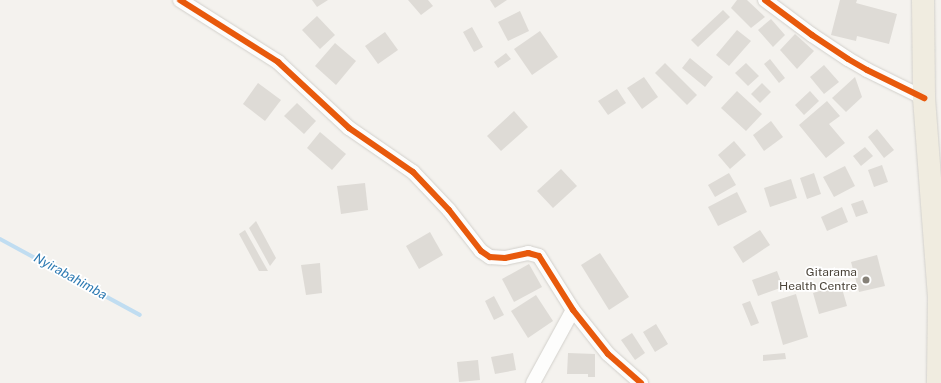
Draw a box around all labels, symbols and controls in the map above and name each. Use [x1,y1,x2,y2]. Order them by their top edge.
water label: Nyirabahimba [31,251,109,303]
place label: Gitarama Health Centre [779,266,857,294]
marker: Gitarama Health Centre [860,274,872,286]

